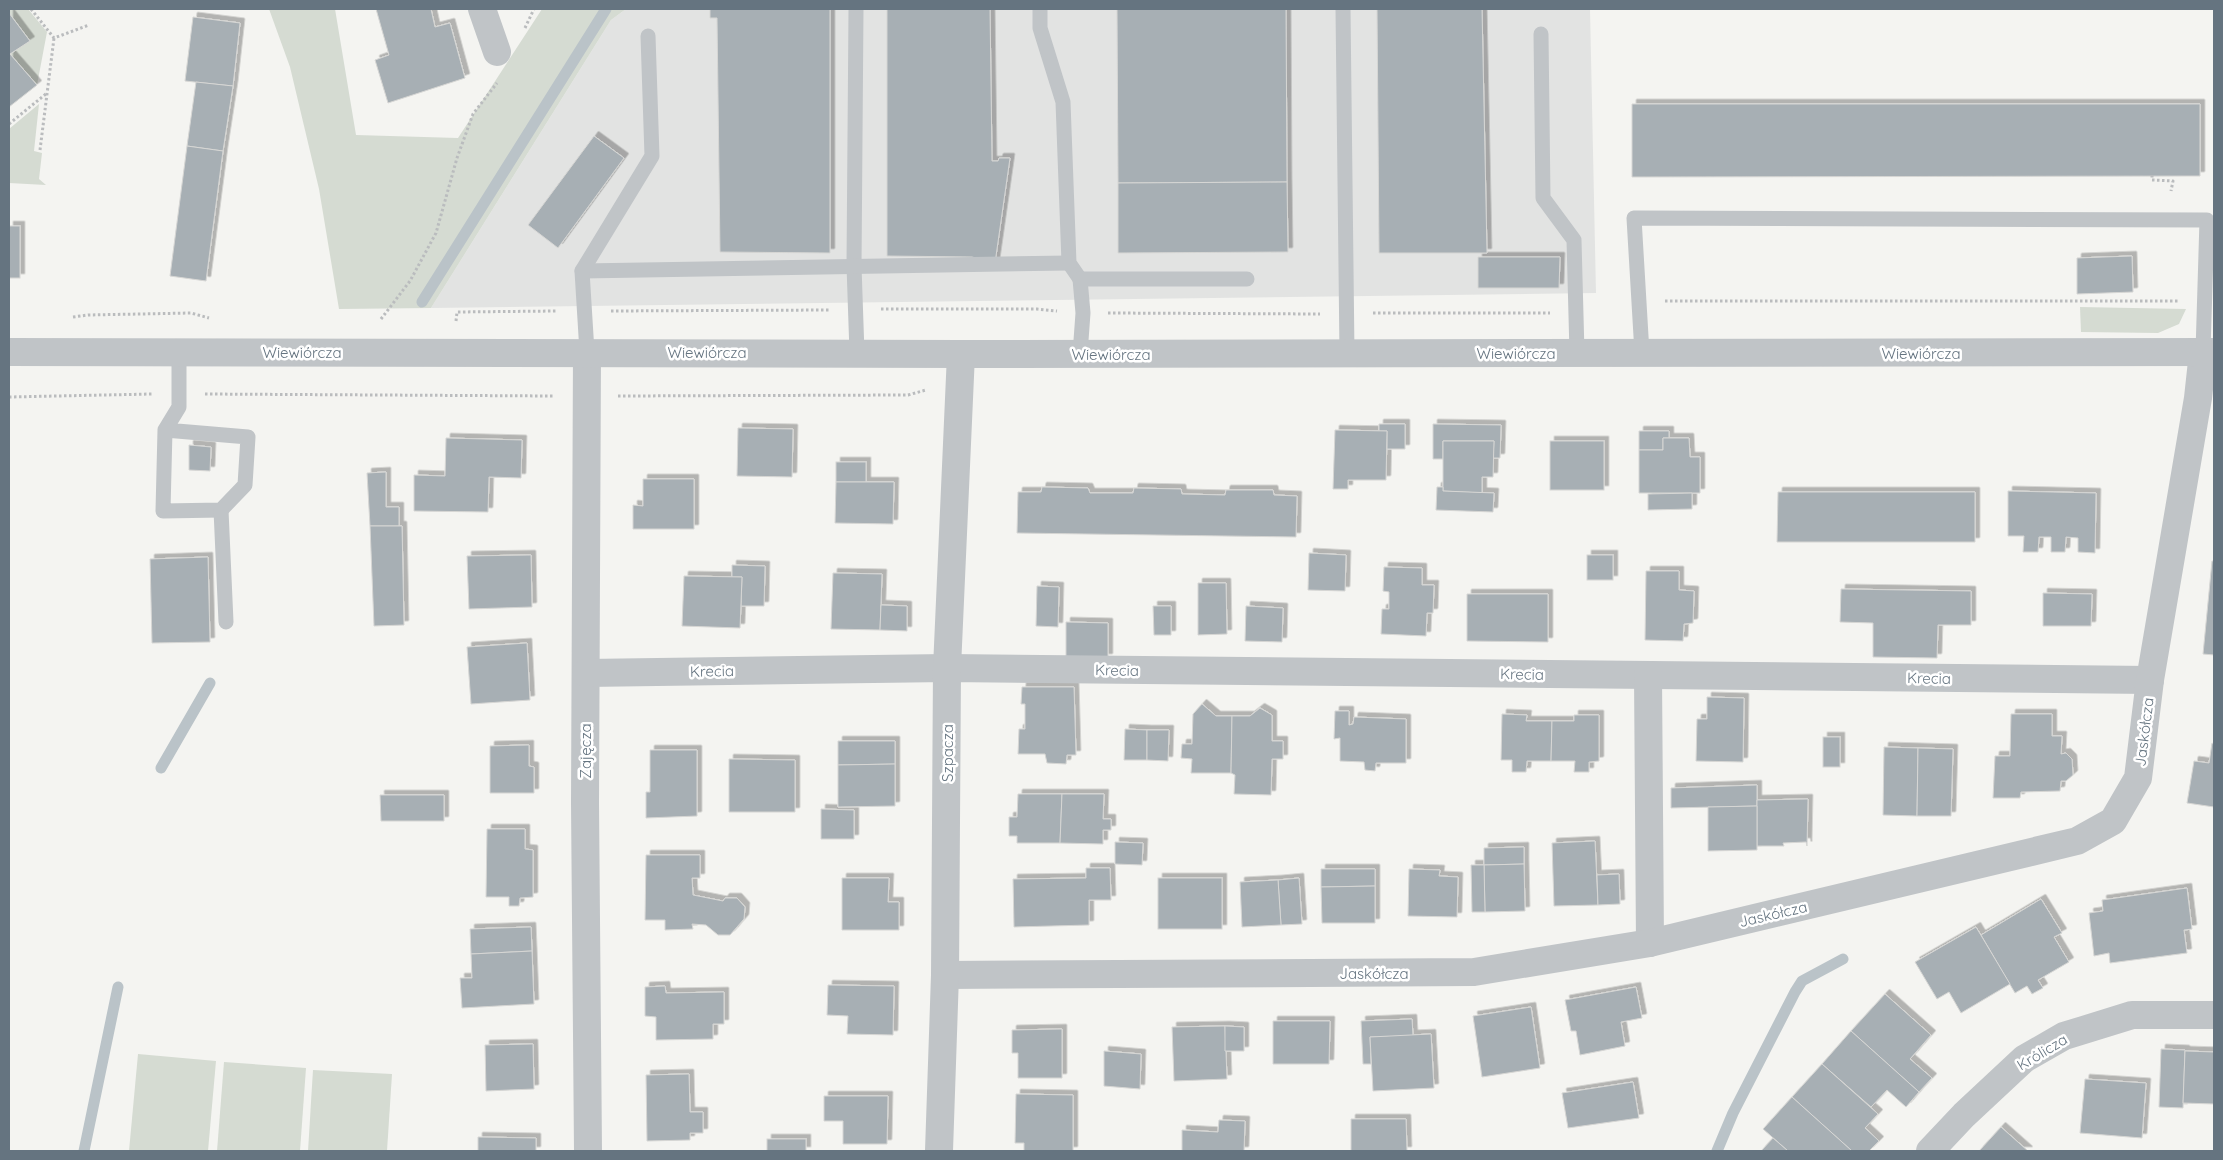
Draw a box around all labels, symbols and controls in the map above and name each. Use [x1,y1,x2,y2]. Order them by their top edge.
street label: Wiewiórcza [262,343,342,362]
street label: Wiewiórcza [667,343,747,362]
street label: Wiewiórcza [1476,344,1556,363]
street label: Wiewiórcza [1881,344,1961,363]
street label: Wiewiórcza [1071,345,1151,364]
street label: Krecia [1095,660,1139,680]
street label: Krecia [690,661,734,681]
street label: Krecia [1500,664,1544,684]
street label: Krecia [1907,668,1951,688]
street label: Jaskółcza [2130,696,2158,768]
street label: Zajęcza [576,723,595,779]
street label: Szpacza [938,724,957,782]
street label: Jaskółcza [1737,897,1809,931]
street label: Jaskółcza [1339,964,1409,983]
street label: Królicza [2013,1030,2071,1074]

